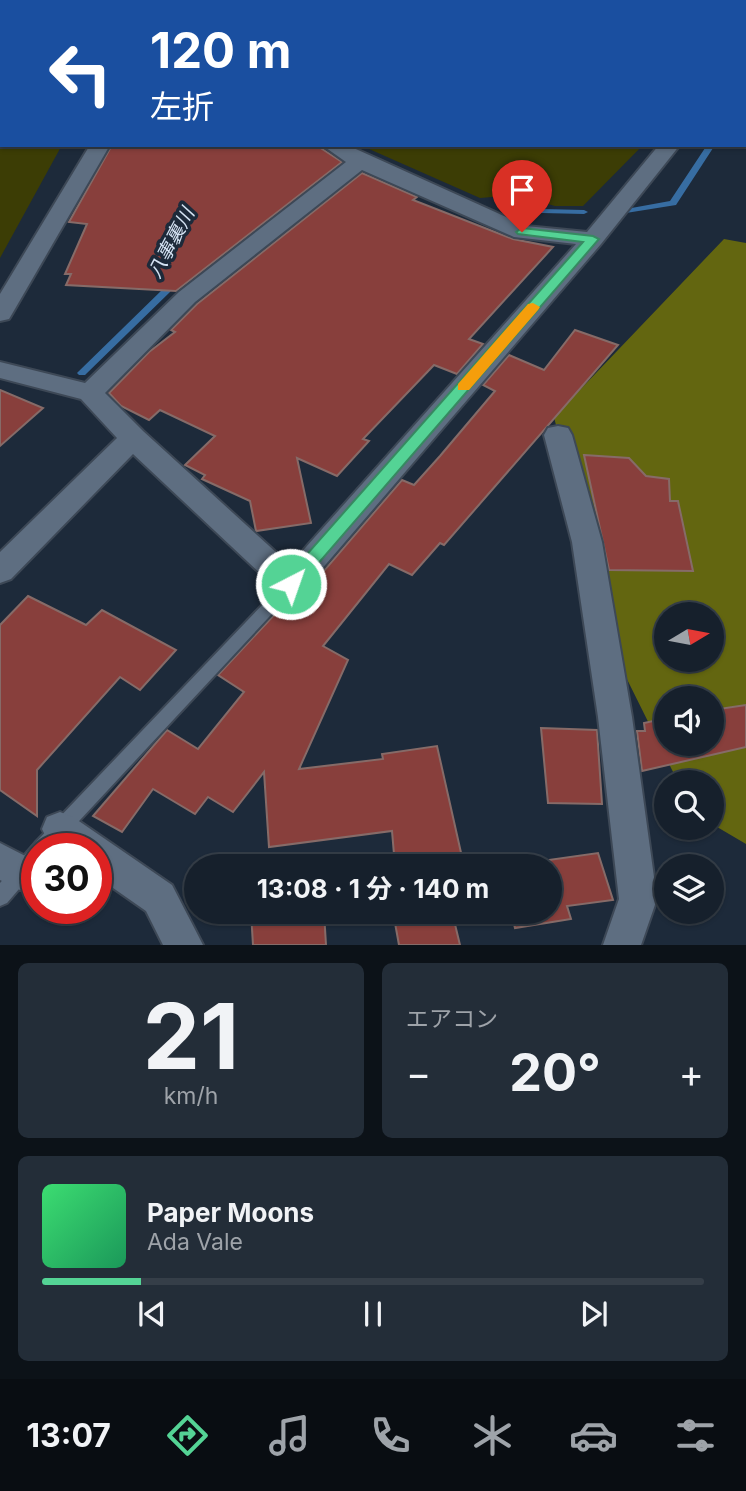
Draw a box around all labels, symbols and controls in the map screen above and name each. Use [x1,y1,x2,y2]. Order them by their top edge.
text: 120 m [150,21,291,80]
icon: left [35,28,126,119]
text: 左折 [150,87,214,126]
pin [492,160,552,232]
icon: arrive [503,171,541,209]
water label: 八事裏川 [143,202,200,282]
position arrow [254,547,328,621]
north arrow [654,602,724,672]
map controls [654,602,724,924]
button: sound [654,686,724,756]
button: search [654,770,724,840]
speed limit sign: 30 [21,833,112,924]
button: layers [654,854,724,924]
text: 13:08 · 1 分 · 140 m [257,873,489,904]
text: 21 [143,981,239,1091]
text: エアコン [406,1005,498,1033]
text: 20° [509,1041,601,1104]
text: − [406,1050,431,1096]
text: + [679,1050,704,1096]
text: km/h [164,1082,218,1110]
text: Paper Moons [147,1197,314,1228]
text: Ada Vale [147,1228,243,1256]
icon: previous [133,1295,171,1333]
icon: pause [354,1295,392,1333]
icon: next [575,1295,613,1333]
icon: directions [163,1411,212,1460]
icon: music [265,1411,314,1460]
icon: phone [366,1411,415,1460]
icon: climate [468,1411,517,1460]
icon: car [569,1411,618,1460]
icon: filters [671,1411,720,1460]
text: 13:07 [26,1416,111,1455]

